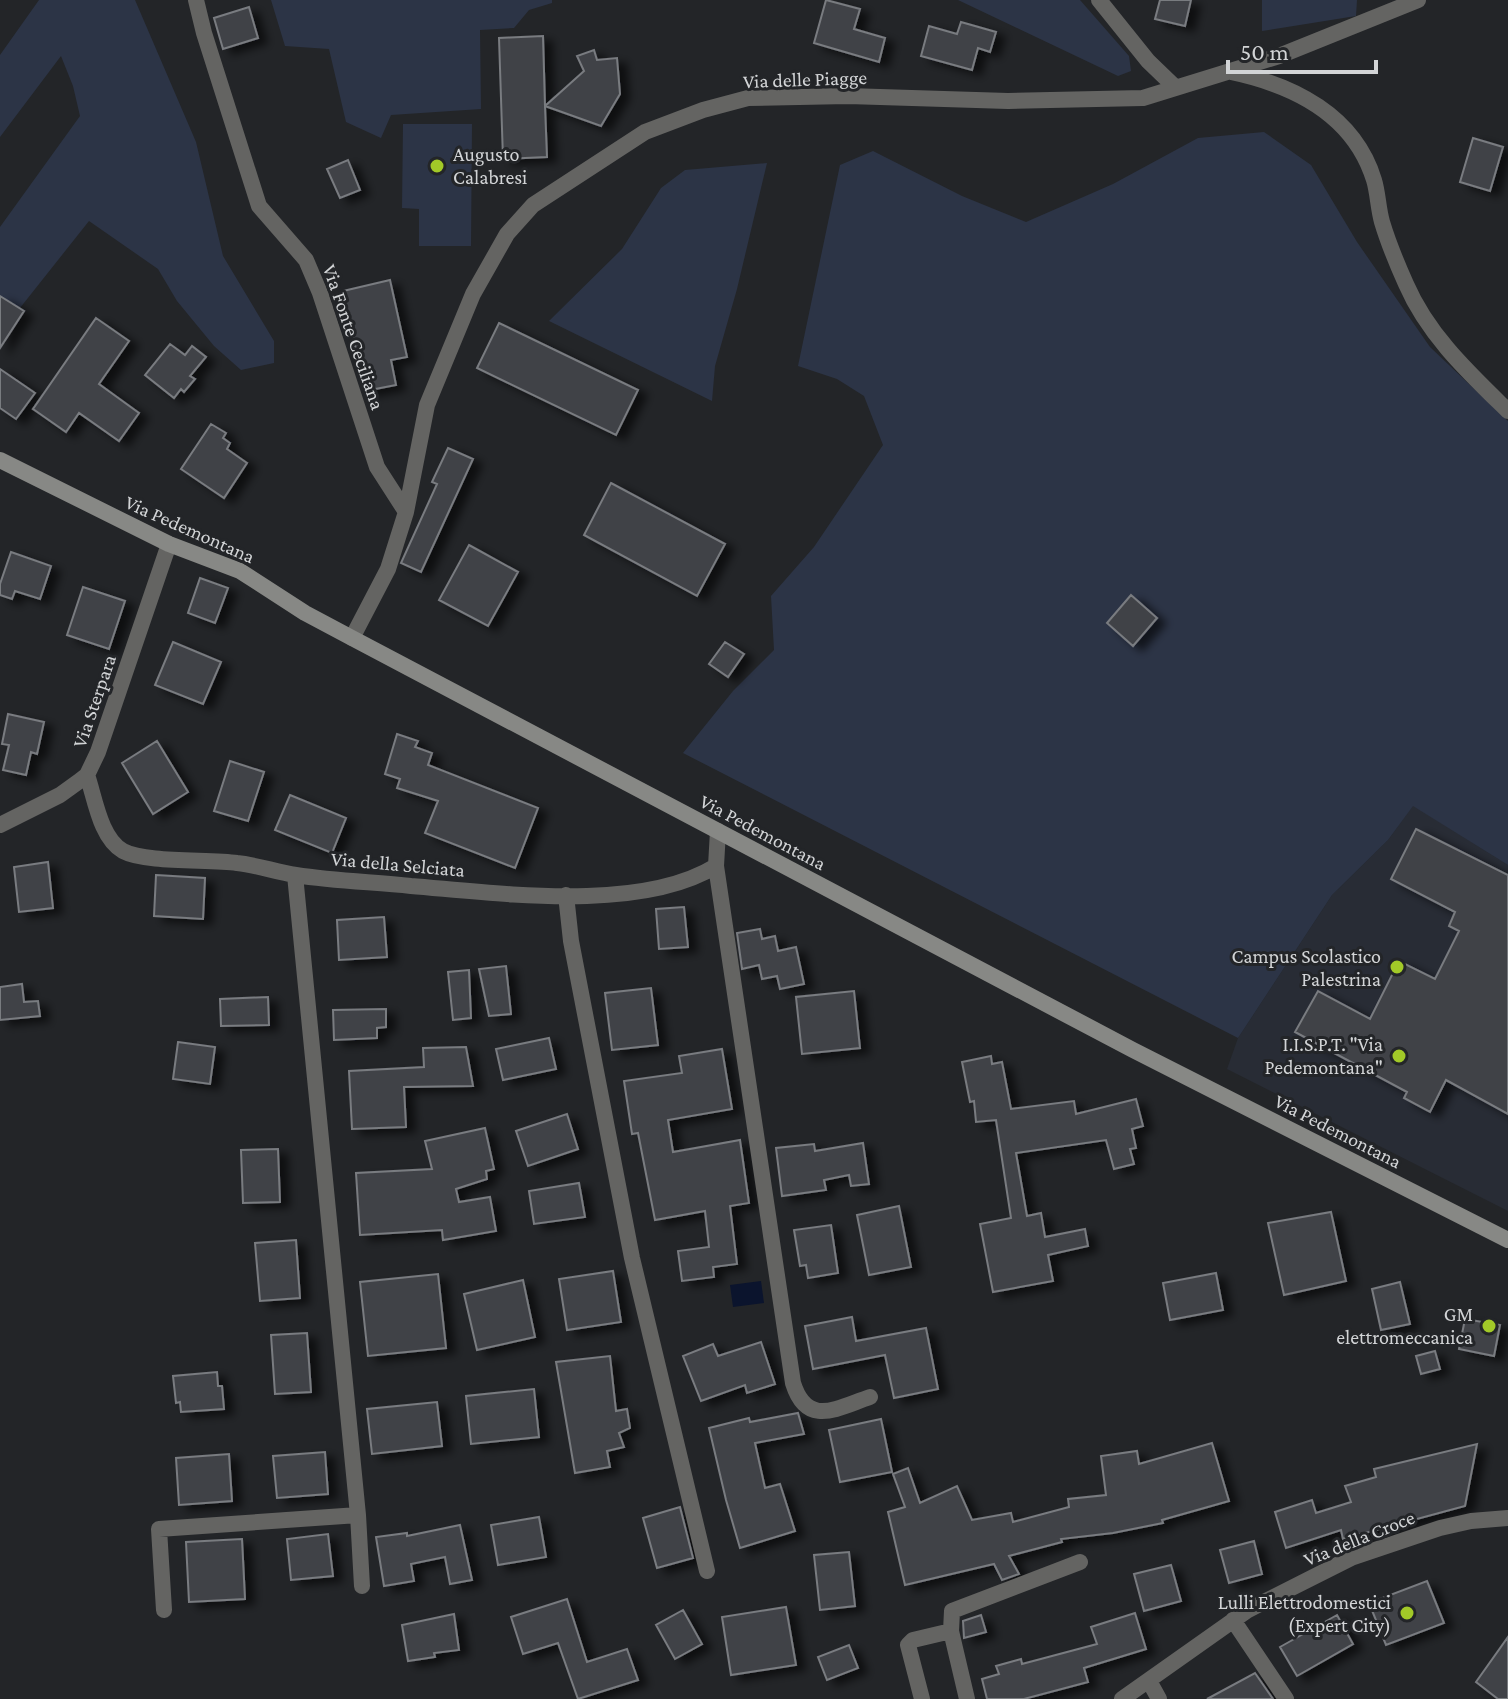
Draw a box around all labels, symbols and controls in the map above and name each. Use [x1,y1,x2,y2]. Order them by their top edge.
scale bar [1228,24,1376,74]
text: 50 m [1240,38,1289,65]
street label: Via delle Piagge [743,66,868,93]
place label: Augusto Calabresi [453,143,527,188]
marker: Augusto Calabresi [428,157,446,175]
street label: Via Fonte Ceciliana [319,261,389,413]
street label: Via Pedemontana [122,491,258,567]
street label: Via Sterpara [68,652,121,751]
street label: Via Pedemontana [696,790,830,874]
street label: Via della Selciata [330,847,466,881]
place label: Campus Scolastico Palestrina [1231,945,1381,990]
marker: Campus Scolastico Palestrina [1388,958,1406,976]
place label: I.I.S.P.T. "Via Pedemontana" [1265,1033,1383,1078]
marker: I.I.S.P.T. "Via Pedemontana" [1390,1047,1408,1065]
street label: Via Pedemontana [1271,1090,1405,1172]
place label: GM elettromeccanica [1336,1303,1473,1348]
marker: GM elettromeccanica [1480,1317,1498,1335]
street label: Via della Croce [1300,1506,1418,1570]
place label: Lulli Elettrodomestici (Expert City) [1218,1591,1391,1637]
marker: Lulli Elettrodomestici (Expert City) [1398,1604,1416,1622]

